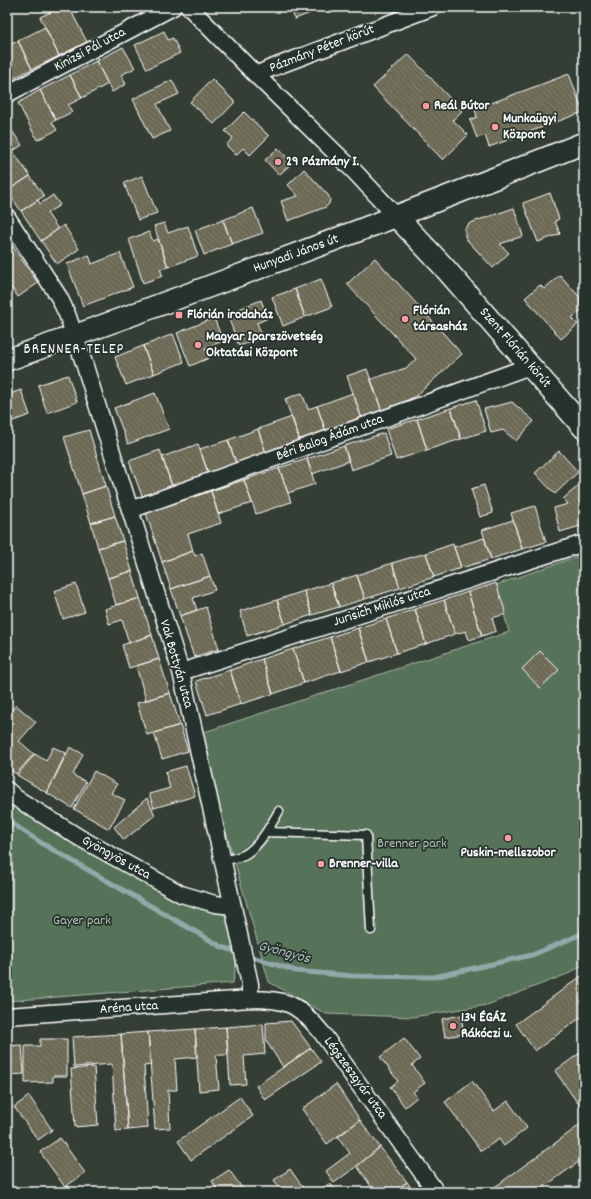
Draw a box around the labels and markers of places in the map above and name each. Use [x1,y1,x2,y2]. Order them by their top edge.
place label: Reál Bútor [434,96,491,116]
marker: Reál Bútor [421,101,431,111]
place label: Munkaügyi Központ [503,109,557,145]
marker: Munkaügyi Központ [490,122,500,132]
place label: 29 Pázmány I. [286,152,359,172]
marker: 29 Pázmány I. [273,157,283,167]
place label: Flórián társasház [413,301,468,337]
place label: Flórián irodaház [187,305,274,325]
marker: Flórián irodaház [174,310,184,320]
marker: Flórián társasház [400,314,410,324]
place label: Magyar Iparszövetség Oktatási Központ [206,327,323,363]
marker: Magyar Iparszövetség Oktatási Központ [193,340,203,350]
marker: Puskin-mellszobor [503,833,513,843]
place label: Puskin-mellszobor [460,843,556,863]
place label: Brenner-villa [329,854,399,874]
marker: Brenner-villa [316,859,326,869]
place label: 134 ÉGÁZ Rákóczi u. [461,1008,512,1044]
marker: 134 ÉGÁZ Rákóczi u. [448,1021,458,1031]

